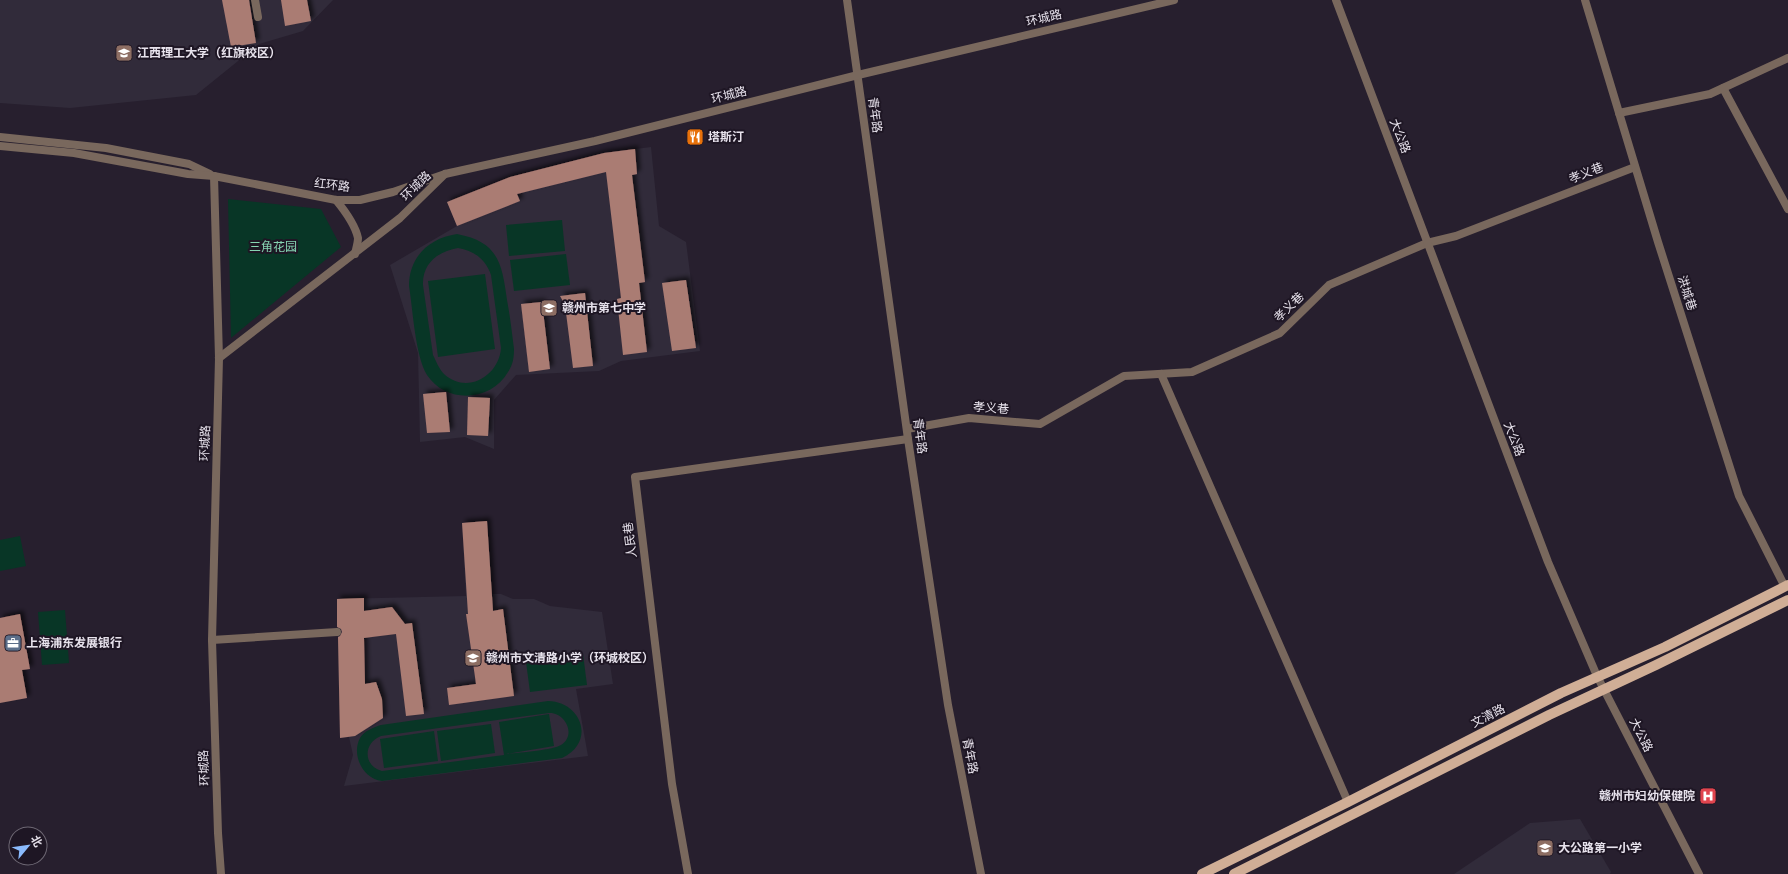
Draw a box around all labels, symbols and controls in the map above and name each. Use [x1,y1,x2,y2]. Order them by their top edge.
street label: 环城路 [1025,6,1064,31]
school or university icon: 江西理工大学（红旗校区） [114,43,134,63]
place label: 江西理工大学（红旗校区） [137,45,281,62]
street label: 环城路 [710,83,749,108]
street label: 青年路 [864,96,885,134]
street label: 大公路 [1385,116,1414,156]
restaurant icon: 塔斯汀 [685,127,705,147]
place label: 塔斯汀 [708,129,744,146]
street label: 孝义巷 [1566,159,1606,188]
street label: 环城路 [397,168,435,205]
street label: 红环路 [313,175,351,196]
park label: 三角花园 [249,239,297,256]
street label: 洪城巷 [1673,273,1700,313]
street label: 孝义巷 [1270,289,1308,326]
school or university icon: 赣州市第七中学 [539,298,559,318]
place label: 赣州市第七中学 [562,300,646,317]
street label: 孝义巷 [972,399,1010,418]
street label: 青年路 [909,417,930,455]
street label: 大公路 [1499,419,1528,459]
street label: 环城路 [196,425,215,461]
street label: 人民巷 [620,521,641,559]
office icon: 上海浦东发展银行 [3,633,23,653]
place label: 上海浦东发展银行 [26,635,122,652]
school or university icon: 赣州市文清路小学（环城校区） [463,648,483,668]
place label: 赣州市文清路小学（环城校区） [486,650,654,667]
street label: 文清路 [1468,701,1508,732]
street label: 大公路 [1625,715,1656,755]
street label: 青年路 [958,737,981,775]
street label: 环城路 [195,750,214,786]
hospital icon: 赣州市妇幼保健院 [1698,786,1718,806]
place label: 赣州市妇幼保健院 [1599,788,1695,805]
north arrow [8,826,48,866]
text: 北 [27,833,46,850]
school or university icon: 大公路第一小学 [1535,838,1555,858]
place label: 大公路第一小学 [1558,840,1642,857]

